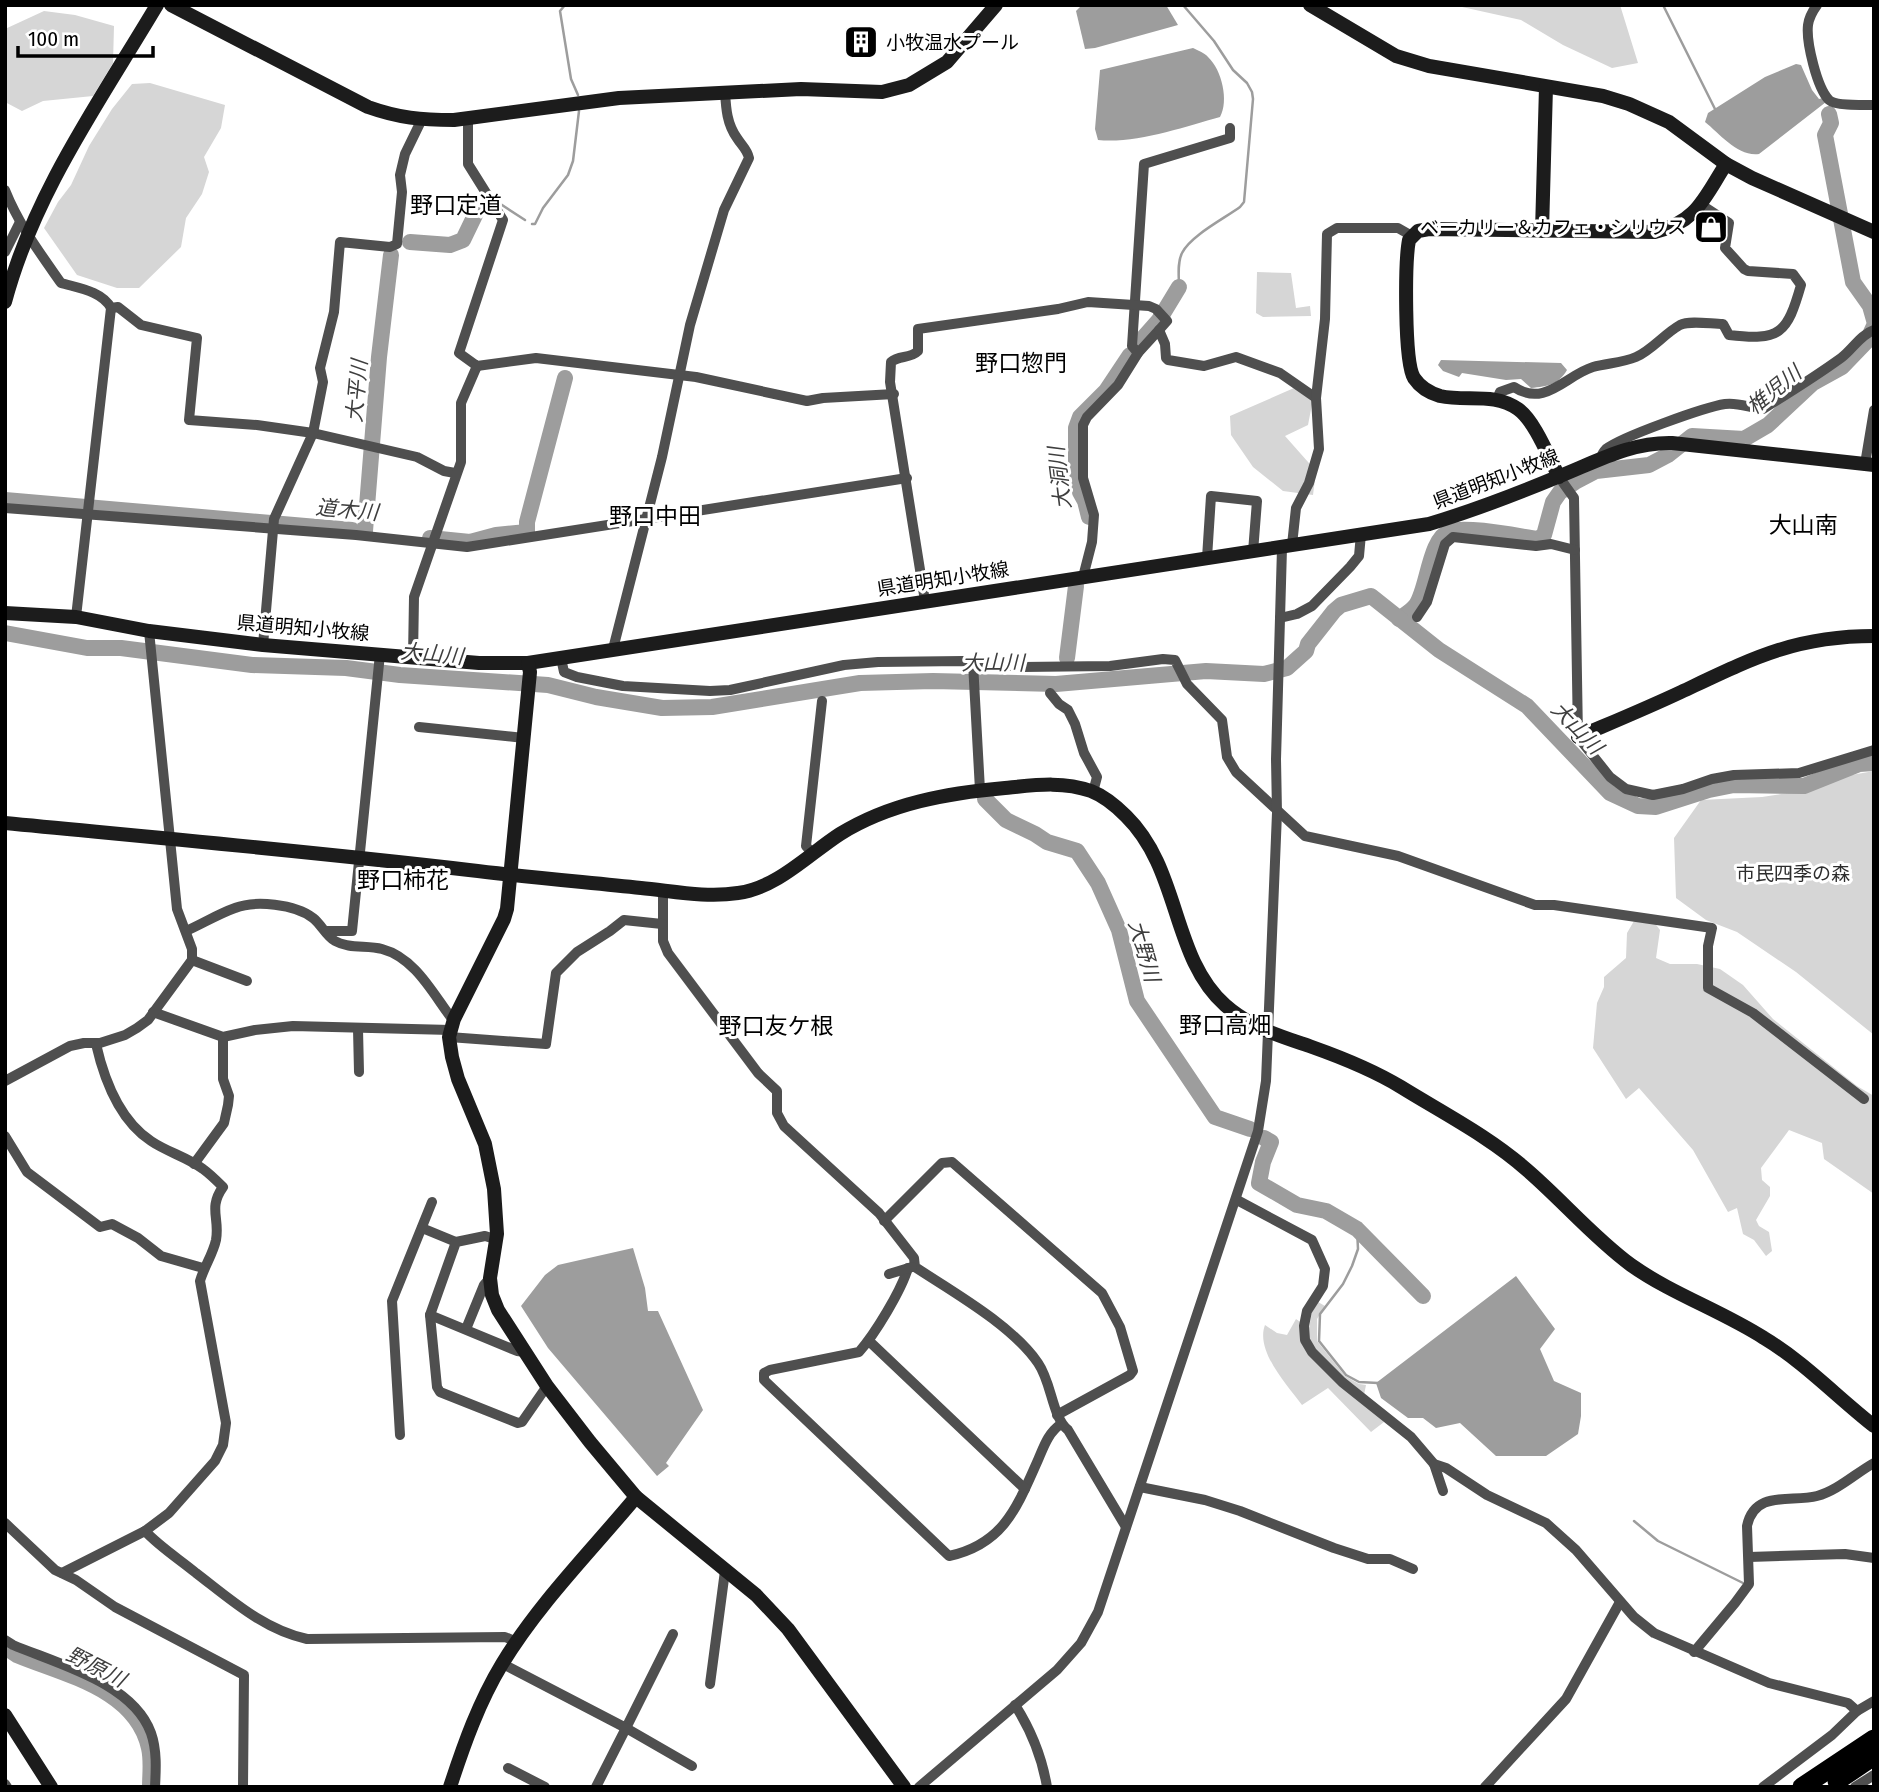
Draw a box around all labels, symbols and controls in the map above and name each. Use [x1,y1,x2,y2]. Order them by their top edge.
scale bar [18,14,152,58]
building icon: 小牧温水プール [842,23,880,61]
text: 100 m [28,26,79,52]
place label: 小牧温水プール [886,31,1019,54]
district label: 野口定道 [410,191,502,219]
shop icon: ベーカリー＆カフェ・シリウス [1692,208,1730,246]
place label: ベーカリー＆カフェ・シリウス [1420,216,1686,239]
district label: 野口惣門 [975,349,1067,377]
water label: 大平川 [341,356,373,424]
water label: 椎児川 [1741,359,1808,420]
water label: 大洞川 [1043,443,1077,511]
street label: 県道明知小牧線 [1430,444,1562,514]
water label: 道木川 [314,494,382,526]
district label: 野口中田 [609,502,701,530]
district label: 大山南 [1769,511,1838,539]
street label: 県道明知小牧線 [876,557,1010,601]
street label: 県道明知小牧線 [236,611,370,645]
water label: 大山川 [399,638,467,670]
water label: 大山川 [962,650,1026,676]
water label: 大山川 [1546,696,1610,761]
park label: 市民四季の森 [1736,862,1850,885]
district label: 野口柿花 [357,866,449,894]
water label: 大野川 [1123,917,1166,987]
district label: 野口高畑 [1179,1011,1271,1039]
district label: 野口友ケ根 [719,1012,834,1040]
water label: 野原川 [62,1641,132,1694]

